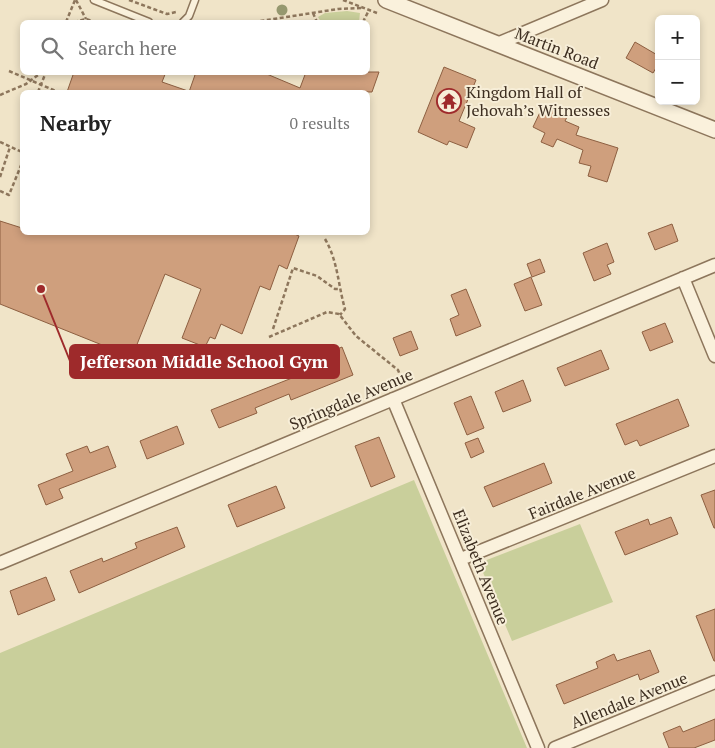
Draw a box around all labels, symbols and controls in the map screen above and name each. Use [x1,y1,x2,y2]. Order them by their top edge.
map controls [655,15,700,105]
button: + [655,15,700,60]
search box [20,20,370,75]
street label: Martin Road [512,22,602,74]
icon: search [38,34,66,62]
text: Search here [78,35,177,60]
button: − [655,60,700,105]
place label: Kingdom Hall of Jehovah’s Witnesses [466,81,610,121]
temple icon: Kingdom Hall of Jehovah’s Witnesses [436,88,462,114]
text: Nearby [40,109,111,137]
text: 0 results [290,112,350,134]
callout: Jefferson Middle School Gym [70,345,339,378]
text: Jefferson Middle School Gym [80,349,328,373]
street label: Springdale Avenue [286,363,416,435]
street label: Fairdale Avenue [525,462,639,524]
street label: Elizabeth Avenue [448,506,514,628]
street label: Allendale Avenue [567,667,691,733]

